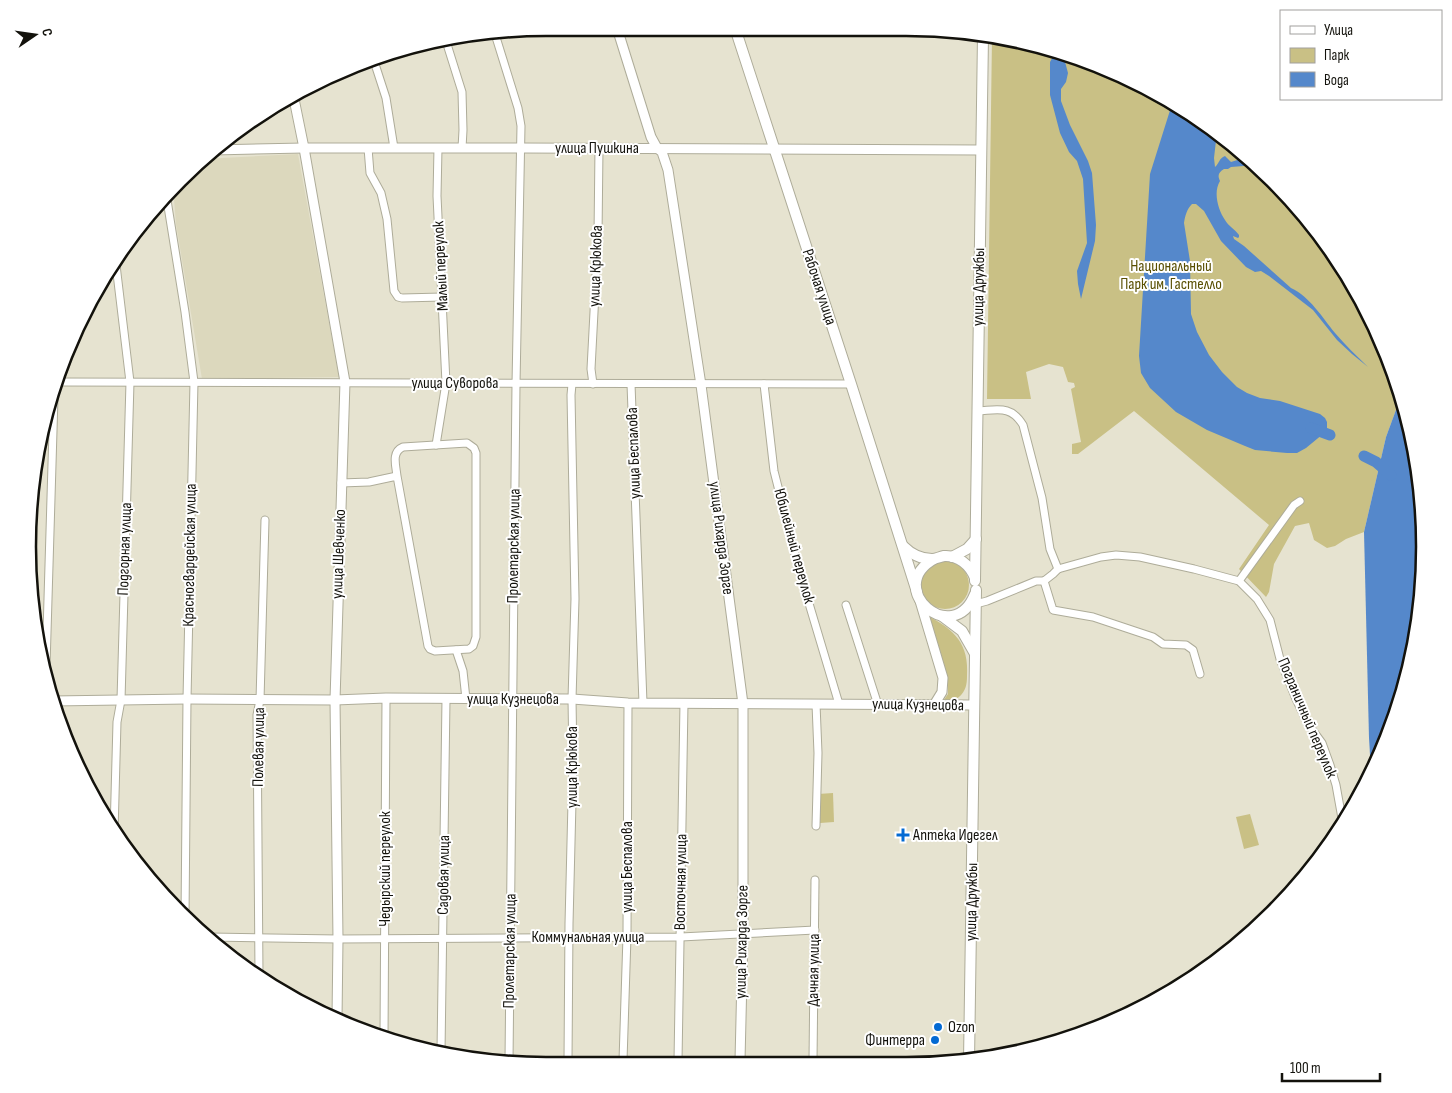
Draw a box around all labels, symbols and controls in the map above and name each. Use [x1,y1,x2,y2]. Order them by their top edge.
north arrow [10,10,60,60]
legend [1280,10,1442,100]
text: Улица [1324,21,1353,40]
text: С [38,27,56,38]
text: Парк [1324,46,1350,65]
text: Вода [1324,71,1349,90]
street label: улица Пушкина [555,139,639,158]
street label: Малый переулок [429,219,453,312]
street label: улица Крюкова [585,225,607,307]
street label: Рабочая улица [798,247,840,327]
street label: улица Дружбы [969,248,989,326]
park label: Национальный Парк им. Гастелло [1120,257,1222,294]
street label: улица Суворова [411,374,499,393]
street label: улица Беспалова [623,407,645,499]
street label: улица Рихарда Зорге [705,480,737,596]
street label: Красногвардейская улица [179,483,201,627]
street label: Юбилейный переулок [769,486,819,607]
street label: Пролетарская улица [503,488,525,604]
street label: Подгорная улица [114,502,136,596]
street label: улица Шевченко [328,509,350,599]
street label: Пограничный переулок [1273,655,1341,782]
street label: улица Кузнецова [467,690,559,709]
street label: улица Кузнецова [872,695,964,715]
street label: Полевая улица [249,707,269,787]
street label: улица Крюкова [563,726,582,808]
street label: Чедырский переулок [376,810,395,927]
street label: улица Беспалова [618,821,637,913]
place label: Аптека Идегел [912,826,998,845]
marker: Аптека Идегел [897,829,909,841]
street label: Восточная улица [671,834,691,930]
street label: Садовая улица [434,835,454,915]
street label: улица Дружбы [962,863,982,941]
street label: улица Рихарда Зорге [732,885,752,999]
street label: Пролетарская улица [499,893,521,1009]
street label: Коммунальная улица [531,928,645,947]
street label: Дачная улица [804,933,824,1007]
place label: Ozon [948,1018,975,1037]
marker: Ozon [932,1021,944,1033]
place label: Финтерра [865,1031,925,1050]
marker: Финтерра [929,1034,941,1046]
scale bar [1282,1050,1380,1082]
text: 100 m [1290,1059,1321,1078]

